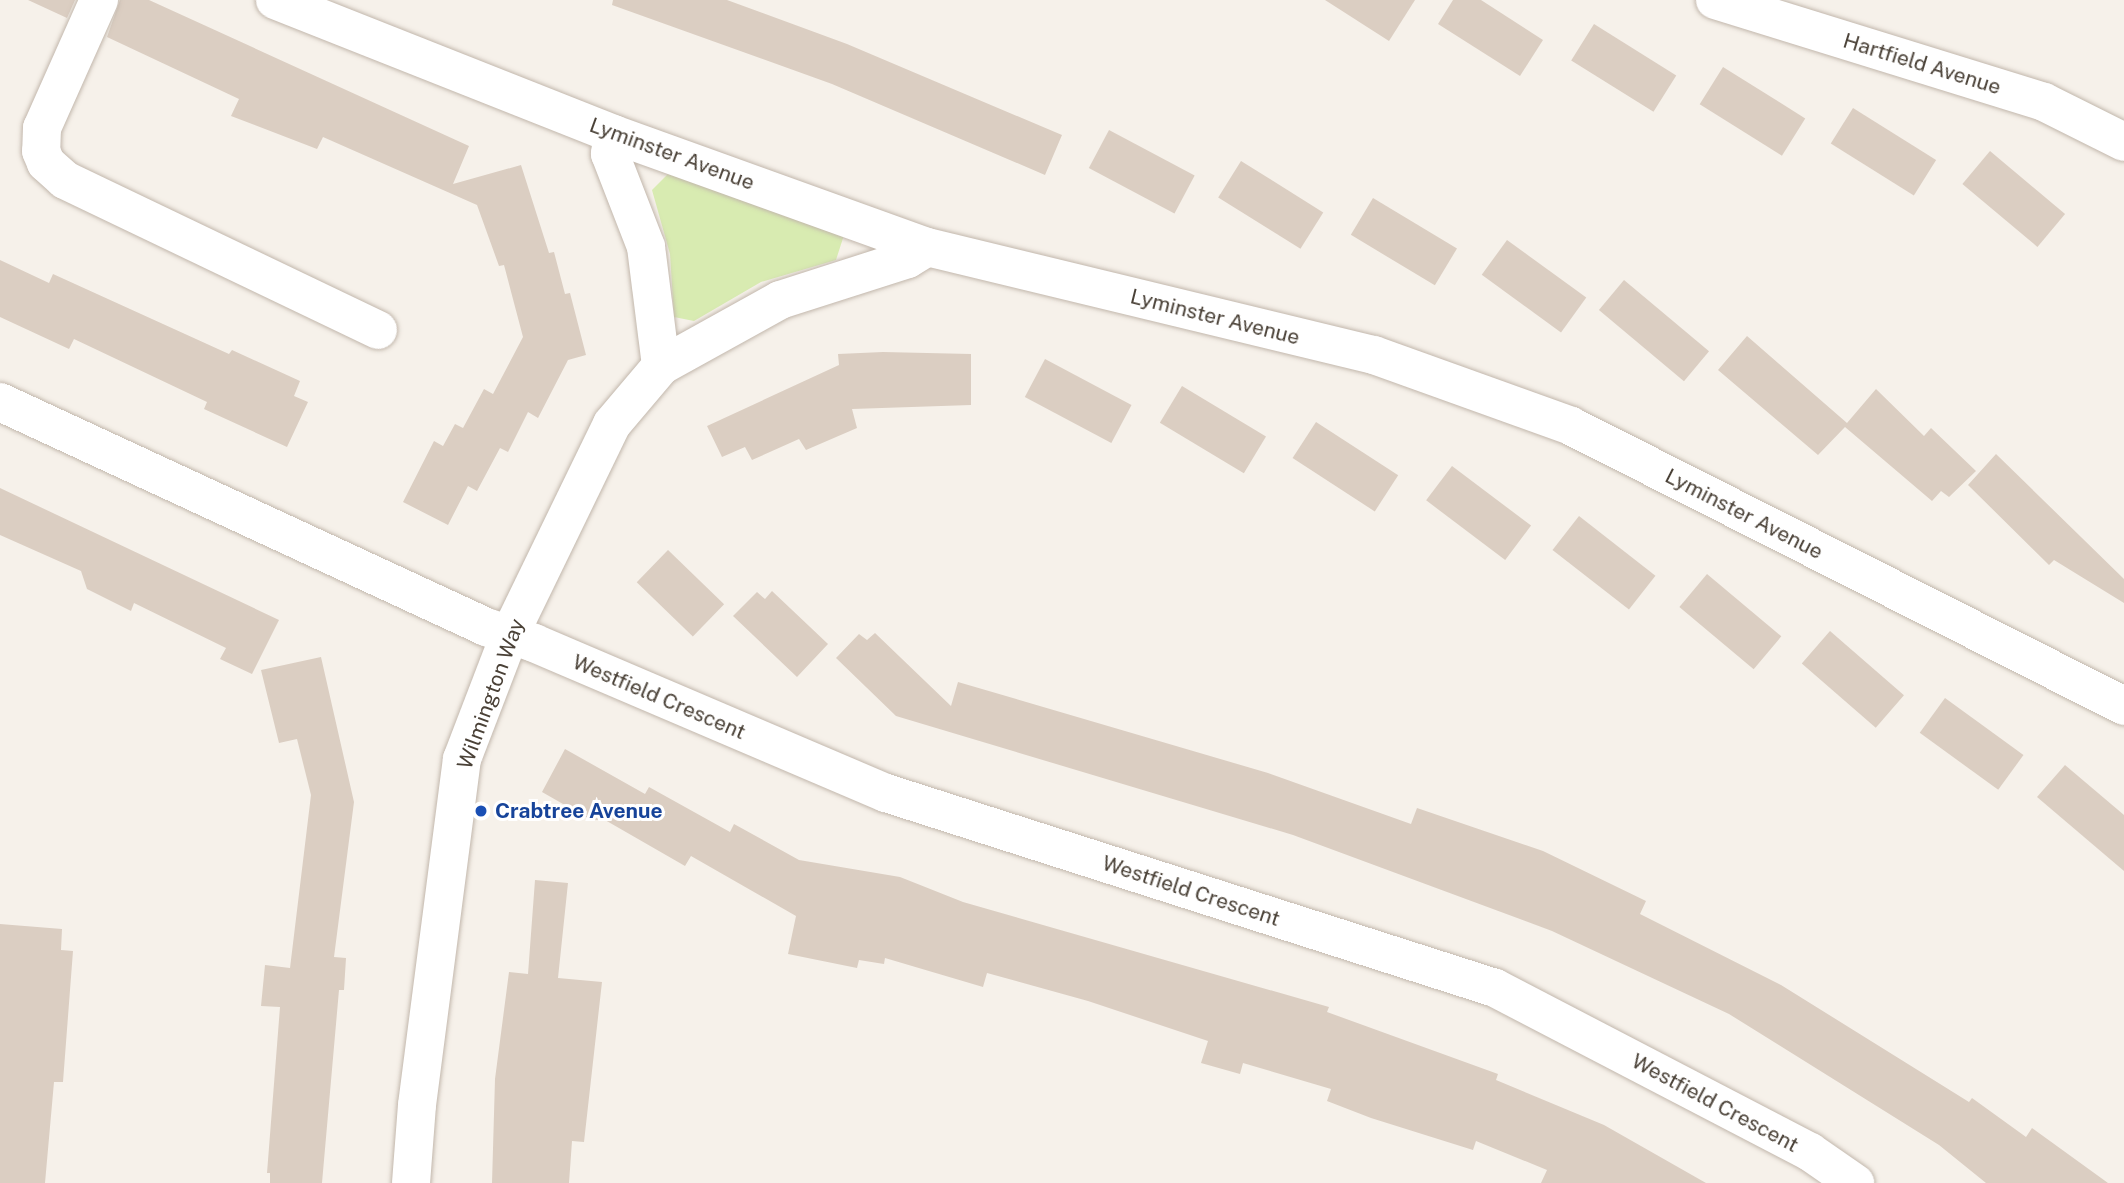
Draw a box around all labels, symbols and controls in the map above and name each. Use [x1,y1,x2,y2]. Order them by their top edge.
street label: Hartfield Avenue [1840,28,2004,100]
street label: Lyminster Avenue [586,112,758,196]
street label: Lyminster Avenue [1128,284,1302,350]
street label: Lyminster Avenue [1661,463,1827,565]
street label: Wilmington Way [452,615,530,773]
street label: Westfield Crescent [569,649,749,745]
place label: Crabtree Avenue [495,798,663,824]
marker: Crabtree Avenue [473,803,489,819]
street label: Westfield Crescent [1099,850,1283,932]
street label: Westfield Crescent [1627,1048,1803,1158]

